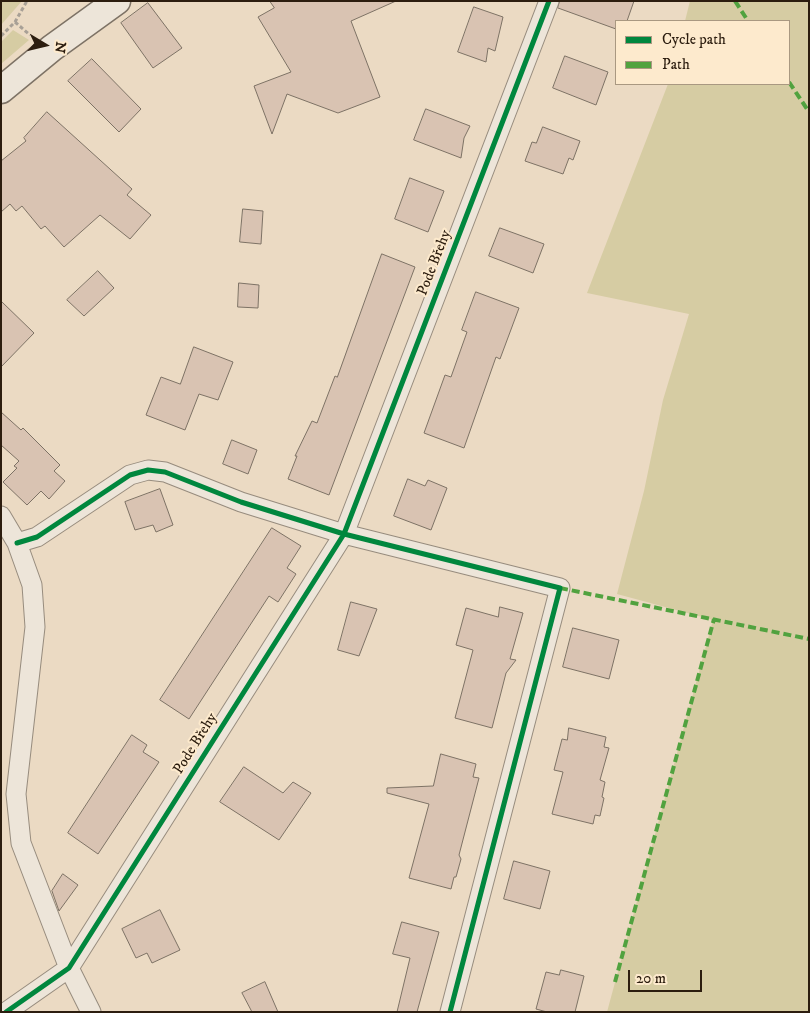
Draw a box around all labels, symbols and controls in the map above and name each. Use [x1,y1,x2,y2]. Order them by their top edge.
north arrow [20,20,70,70]
legend [615,20,790,85]
text: Cycle path [662,30,726,49]
text: N [50,40,70,54]
text: Path [662,55,690,74]
street label: Pode Břehy [414,228,456,298]
street label: Pode Břehy [170,710,222,778]
scale bar [630,960,704,992]
text: 20 m [636,969,666,988]

